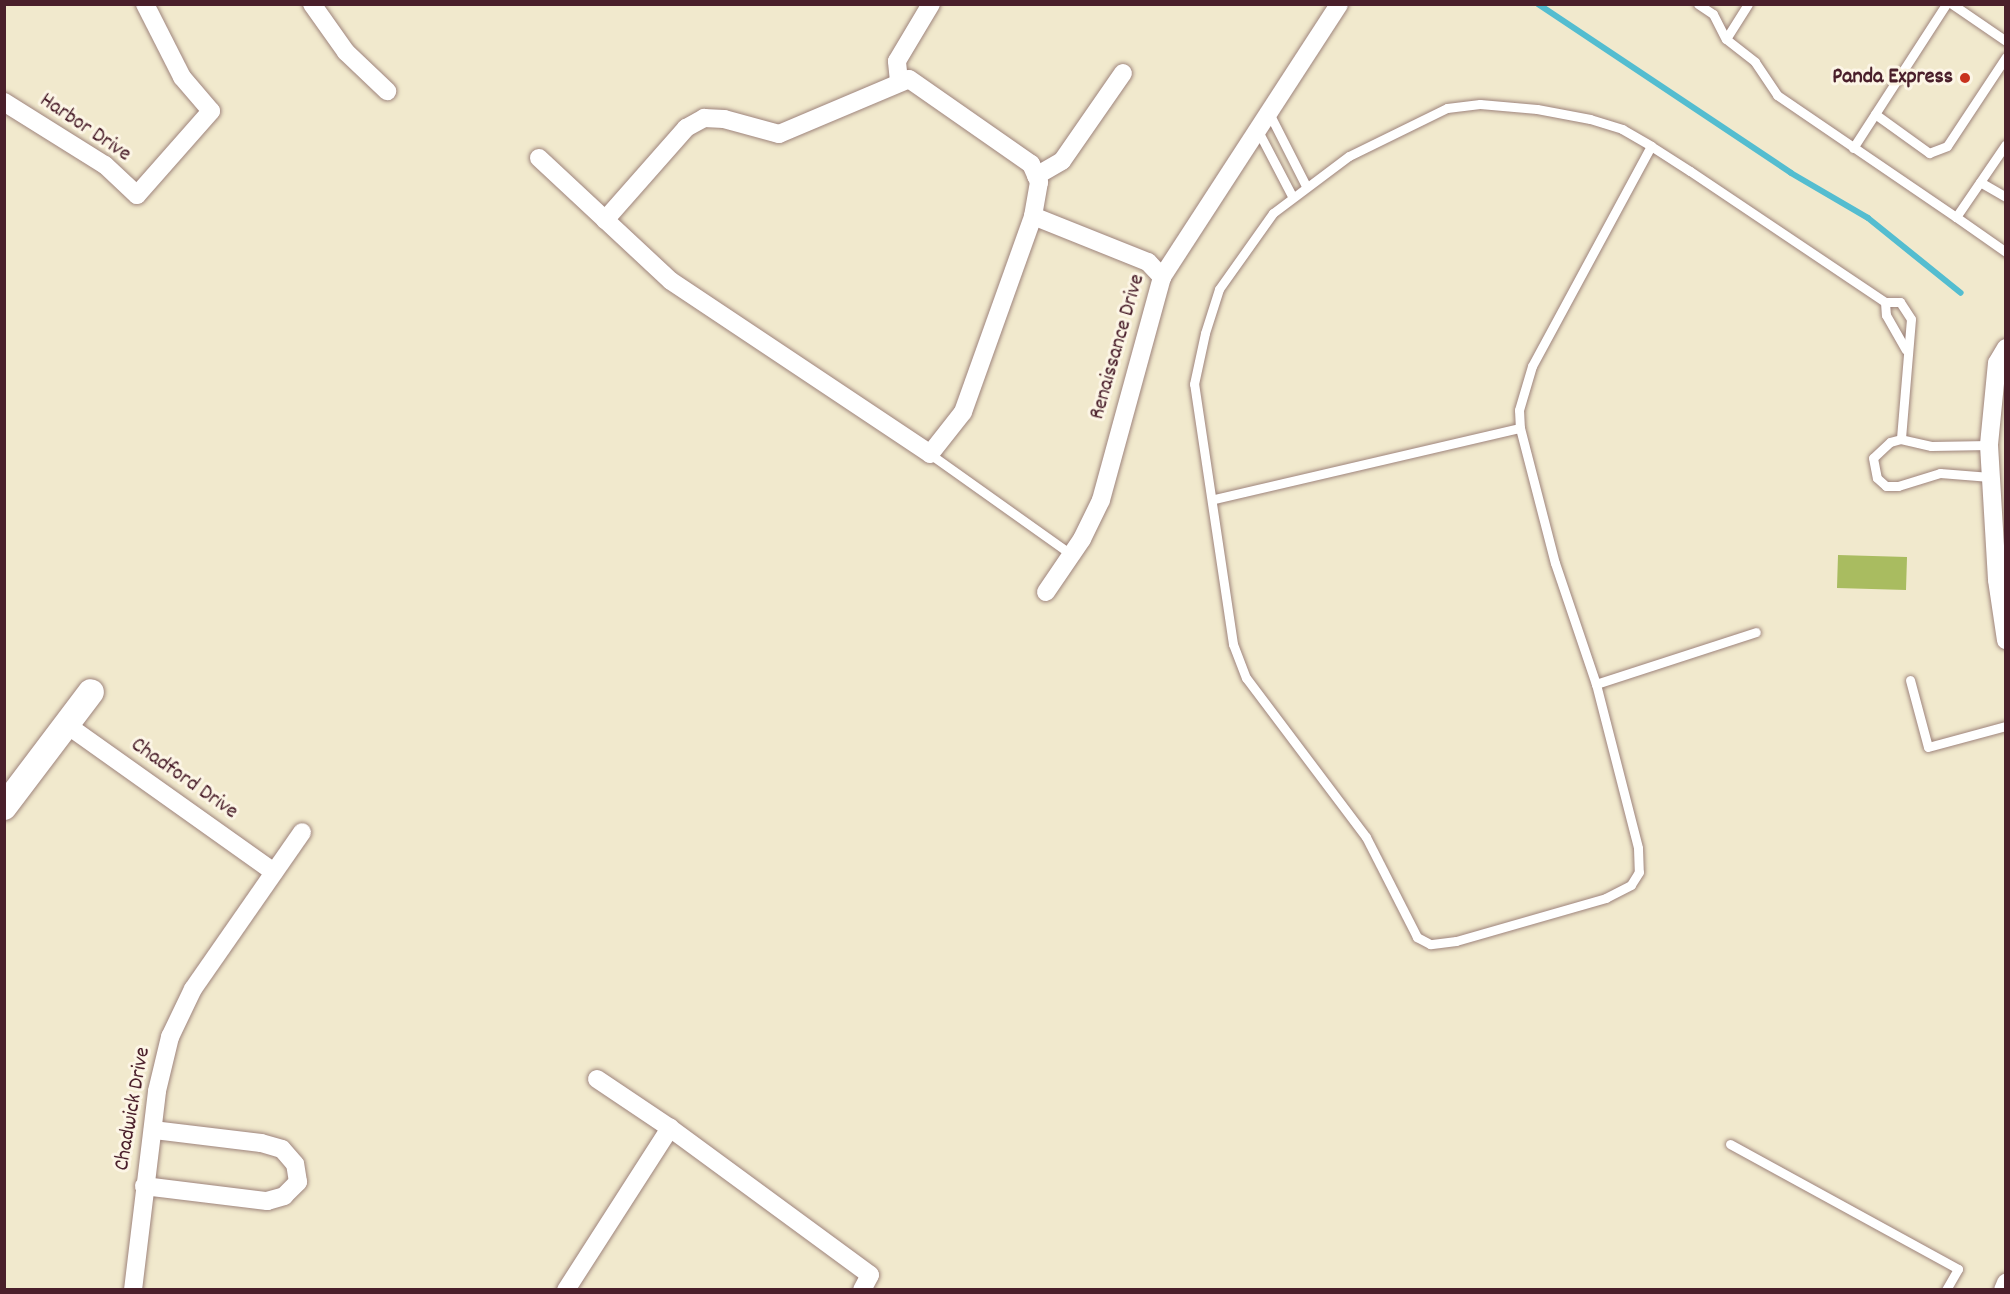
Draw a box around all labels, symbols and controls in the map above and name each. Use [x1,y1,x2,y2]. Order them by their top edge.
place label: Panda Express [1832,65,1953,91]
marker: Panda Express [1958,71,1972,85]
street label: Harbor Drive [34,88,136,168]
street label: Renaissance Drive [1085,271,1151,423]
street label: Chadford Drive [125,732,243,826]
street label: Chadwick Drive [109,1045,157,1173]

